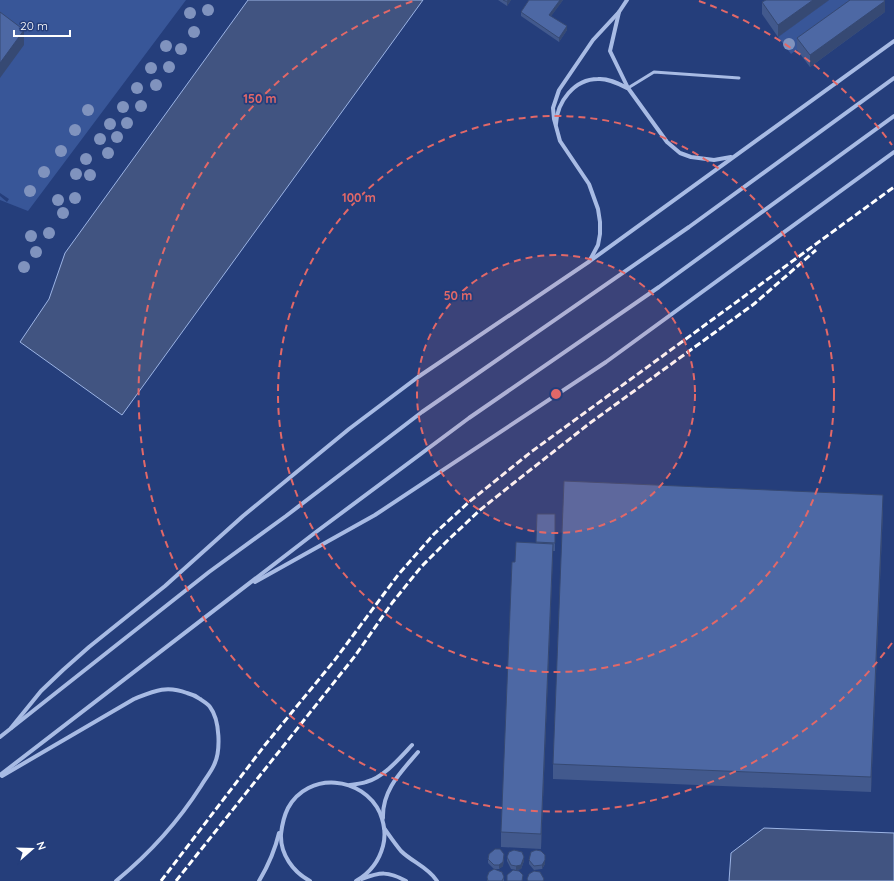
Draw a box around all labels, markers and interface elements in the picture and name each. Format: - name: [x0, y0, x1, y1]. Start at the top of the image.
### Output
- scale bar: [14, 12, 70, 38]
- text: 20 m: [20, 18, 48, 33]
- text: 150 m: [243, 91, 277, 106]
- text: 100 m: [342, 190, 376, 205]
- text: 50 m: [444, 288, 472, 303]
- centre of rings: [549, 387, 563, 401]
- north arrow: [12, 829, 52, 869]
- text: N: [33, 839, 49, 852]

